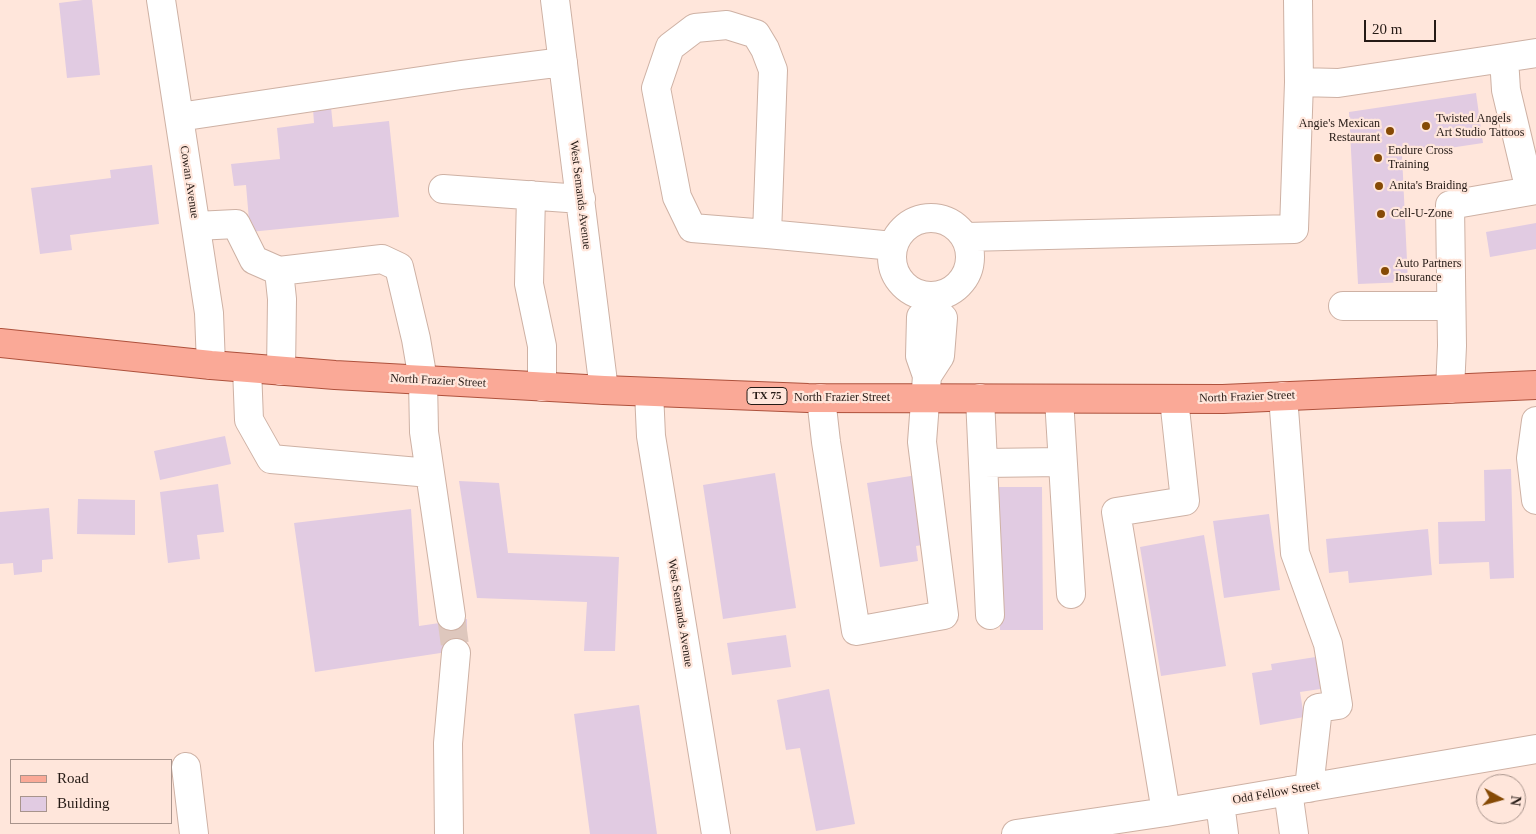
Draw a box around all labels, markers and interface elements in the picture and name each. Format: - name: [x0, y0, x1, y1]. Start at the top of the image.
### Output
- scale bar: [1366, 10, 1438, 42]
- text: 20 m: [1372, 21, 1402, 37]
- place label: Twisted Angels Art Studio Tattoos: [1436, 112, 1524, 140]
- place label: Angie's Mexican Restaurant: [1299, 117, 1380, 145]
- marker: Twisted Angels Art Studio Tattoos: [1420, 120, 1432, 132]
- marker: Angie's Mexican Restaurant: [1384, 125, 1396, 137]
- street label: West Semands Avenue: [566, 140, 594, 250]
- place label: Endure Cross Training: [1388, 144, 1453, 172]
- street label: Cowan Avenue: [176, 145, 202, 219]
- marker: Endure Cross Training: [1372, 152, 1384, 164]
- place label: Anita's Braiding: [1389, 179, 1467, 193]
- marker: Anita's Braiding: [1373, 180, 1385, 192]
- place label: Cell-U-Zone: [1391, 207, 1452, 221]
- marker: Cell-U-Zone: [1375, 208, 1387, 220]
- place label: Auto Partners Insurance: [1395, 257, 1461, 285]
- marker: Auto Partners Insurance: [1379, 265, 1391, 277]
- street label: North Frazier Street: [390, 371, 486, 391]
- road number: TX 75: [747, 388, 787, 404]
- street label: North Frazier Street: [1199, 388, 1295, 406]
- street label: North Frazier Street: [794, 391, 890, 405]
- street label: West Semands Avenue: [664, 558, 696, 668]
- legend: [10, 759, 172, 824]
- text: Road: [57, 770, 89, 786]
- north arrow: [1476, 774, 1526, 824]
- street label: Odd Fellow Street: [1231, 778, 1321, 808]
- text: Building: [57, 795, 110, 811]
- text: N: [1507, 795, 1523, 807]

